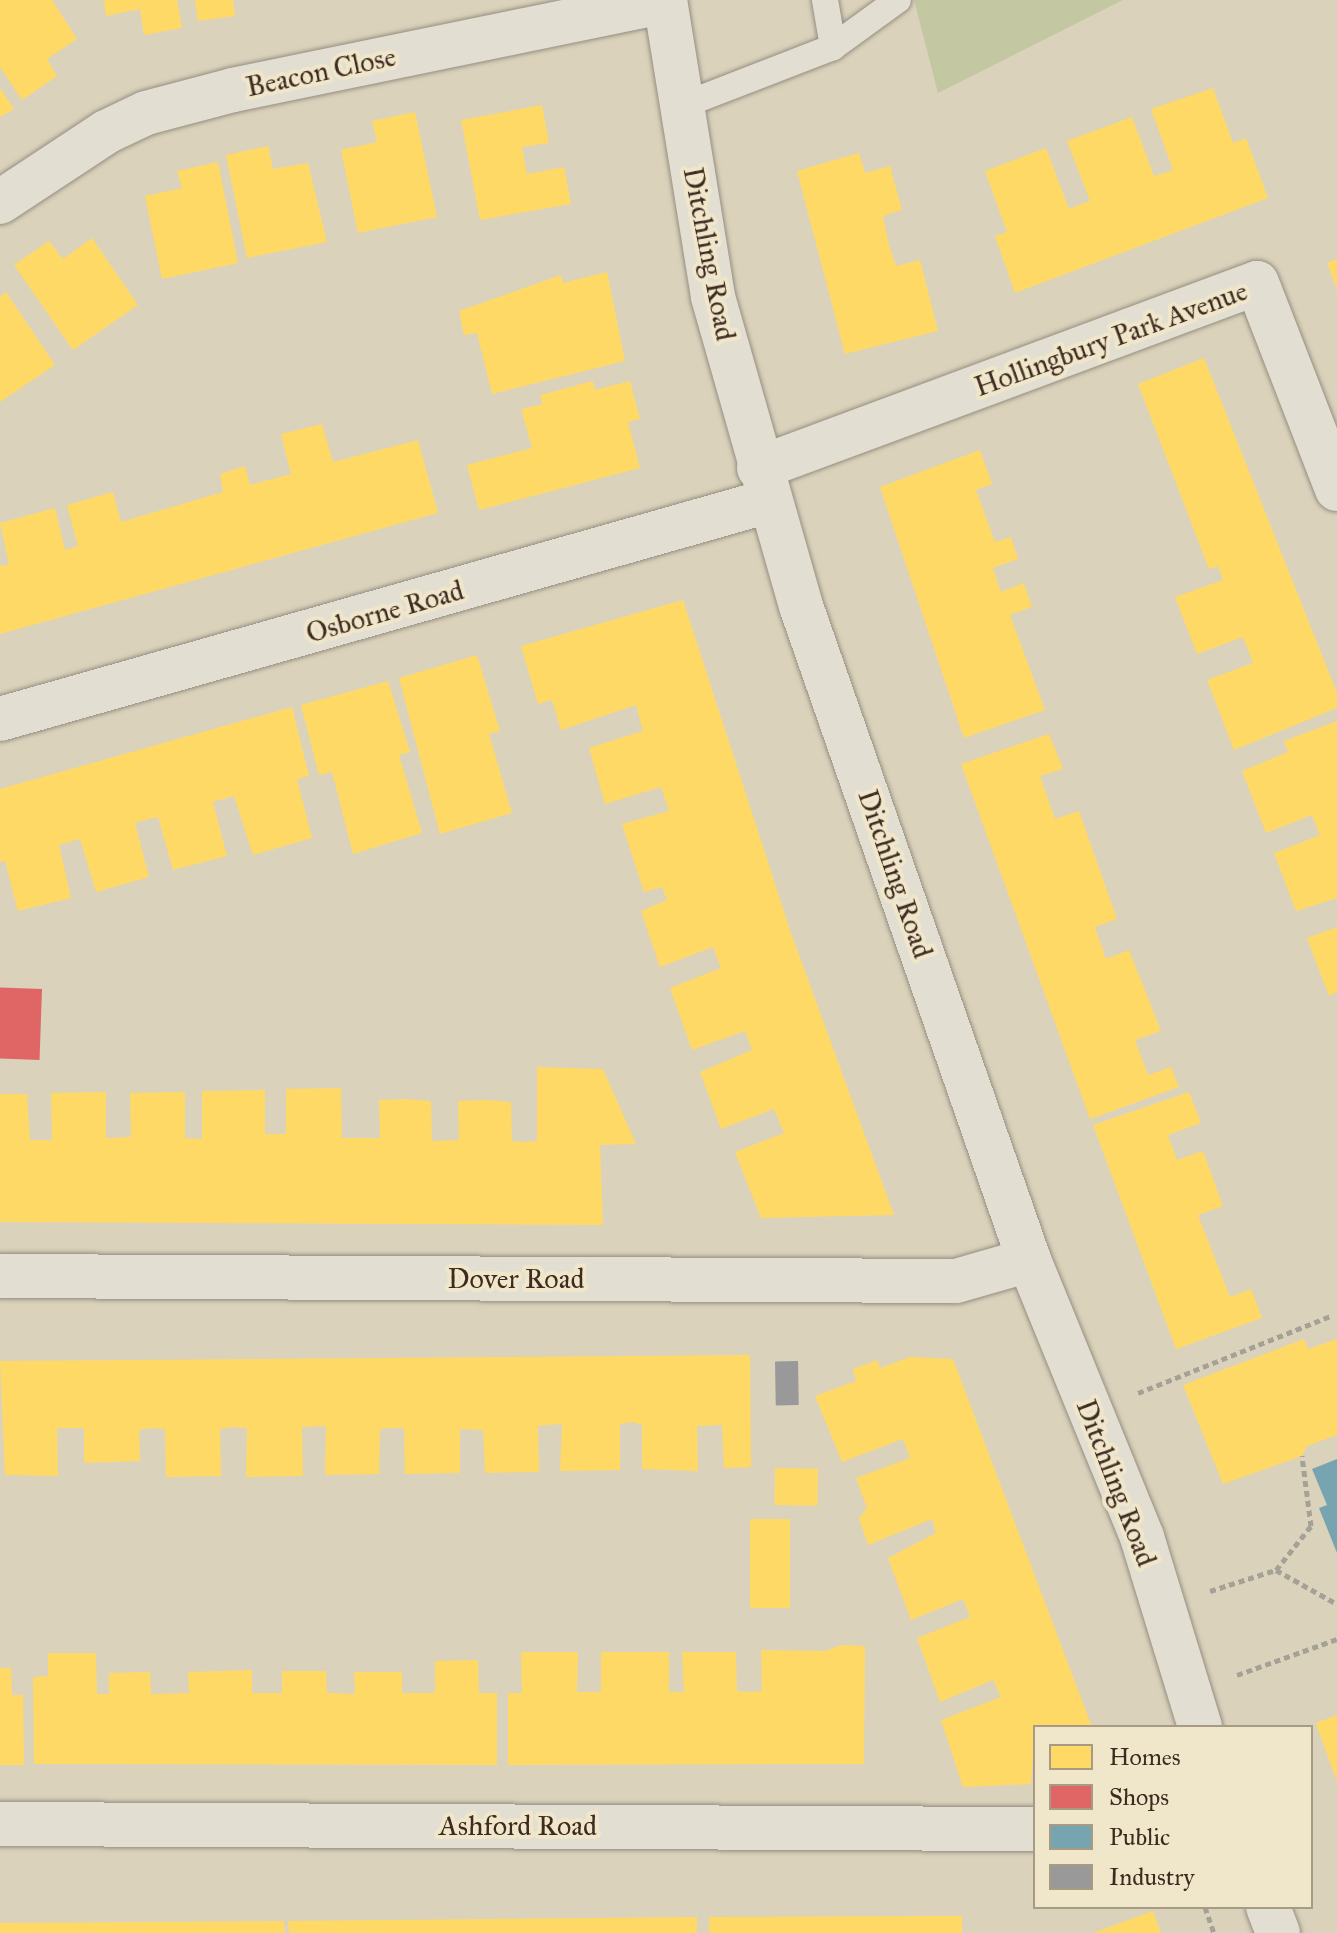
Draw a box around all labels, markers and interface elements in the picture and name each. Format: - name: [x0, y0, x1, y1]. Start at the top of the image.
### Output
- street label: Beacon Close: [243, 40, 399, 104]
- street label: Ditchling Road: [676, 164, 742, 344]
- street label: Hollingbury Park Avenue: [970, 274, 1252, 404]
- street label: Osborne Road: [302, 573, 468, 651]
- street label: Ditchling Road: [850, 785, 940, 963]
- street label: Dover Road: [447, 1262, 585, 1296]
- street label: Ditchling Road: [1069, 1395, 1163, 1571]
- legend: [1033, 1725, 1313, 1909]
- text: Homes: [1109, 1742, 1181, 1772]
- text: Shops: [1109, 1782, 1169, 1812]
- street label: Ashford Road: [439, 1809, 597, 1843]
- text: Public: [1109, 1822, 1170, 1852]
- text: Industry: [1109, 1862, 1195, 1892]

